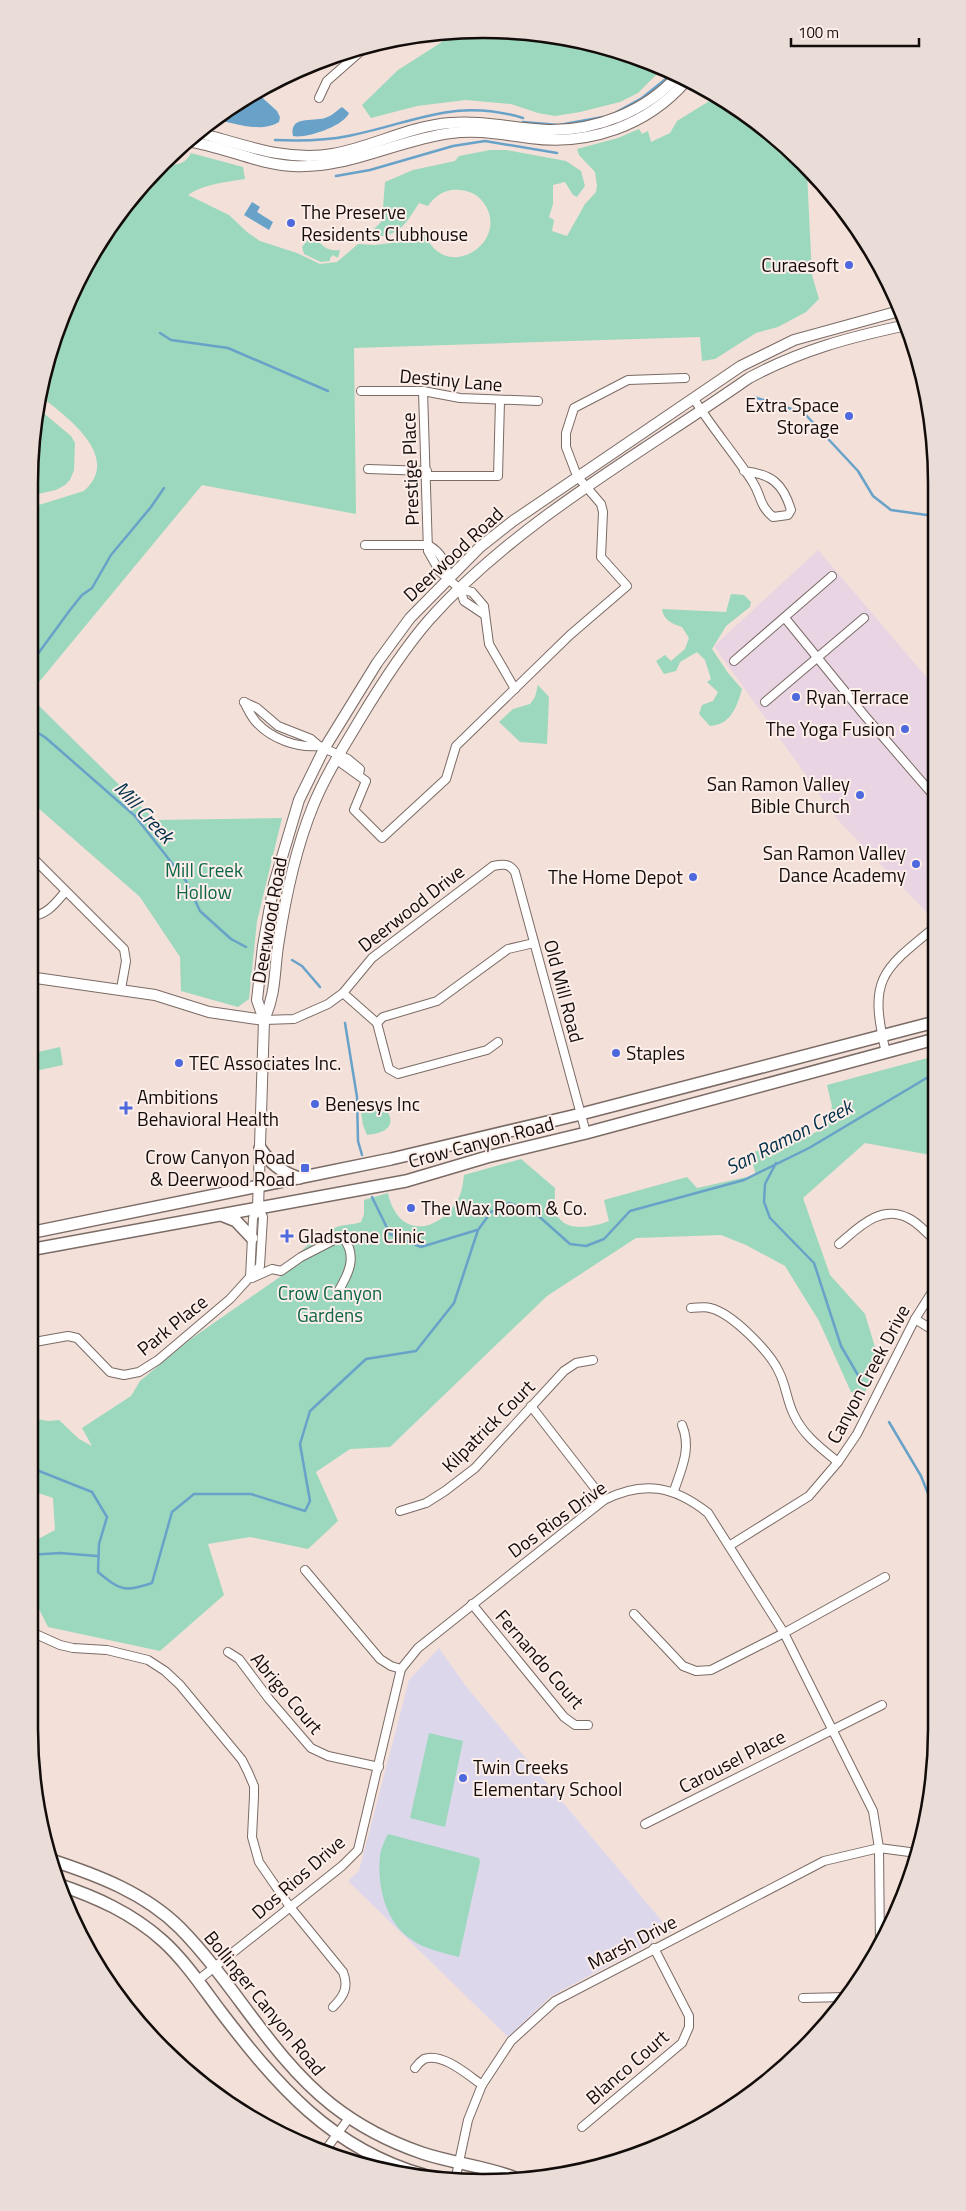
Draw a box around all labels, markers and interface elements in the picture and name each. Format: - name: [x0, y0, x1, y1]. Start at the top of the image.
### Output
- scale bar: [791, 15, 918, 47]
- text: 100 m: [798, 21, 839, 44]
- place label: The Preserve Residents Clubhouse: [301, 197, 468, 248]
- marker: The Preserve Residents Clubhouse: [285, 217, 297, 229]
- place label: Curaesoft: [761, 250, 839, 279]
- marker: Curaesoft: [843, 259, 855, 271]
- street label: Destiny Lane: [398, 361, 504, 398]
- place label: Extra Space Storage: [745, 390, 839, 441]
- marker: Extra Space Storage: [843, 410, 855, 422]
- street label: Prestige Place: [393, 412, 426, 526]
- street label: Deerwood Road: [396, 499, 509, 608]
- place label: Ryan Terrace: [806, 682, 909, 711]
- marker: Ryan Terrace: [790, 691, 802, 703]
- place label: The Yoga Fusion: [766, 714, 895, 743]
- marker: The Yoga Fusion: [899, 723, 911, 735]
- place label: San Ramon Valley Bible Church: [707, 769, 850, 820]
- water label: Mill Creek: [107, 773, 183, 852]
- marker: San Ramon Valley Bible Church: [854, 789, 866, 801]
- place label: San Ramon Valley Dance Academy: [763, 838, 906, 889]
- street label: Deerwood Road: [243, 854, 294, 985]
- park label: Mill Creek Hollow: [165, 855, 243, 906]
- street label: Deerwood Drive: [351, 857, 470, 959]
- marker: San Ramon Valley Dance Academy: [910, 858, 922, 870]
- place label: The Home Depot: [548, 862, 683, 891]
- marker: The Home Depot: [687, 871, 699, 883]
- street label: Old Mill Road: [537, 936, 592, 1046]
- place label: Staples: [626, 1038, 685, 1067]
- marker: Staples: [610, 1047, 622, 1059]
- place label: TEC Associates Inc.: [189, 1048, 341, 1077]
- marker: TEC Associates Inc.: [173, 1057, 185, 1069]
- place label: Ambitions Behavioral Health: [137, 1082, 279, 1133]
- place label: Benesys Inc: [325, 1089, 420, 1118]
- water label: San Ramon Creek: [720, 1090, 860, 1182]
- marker: Benesys Inc: [309, 1098, 321, 1110]
- marker: Ambitions Behavioral Health: [119, 1101, 133, 1115]
- street label: Crow Canyon Road: [405, 1108, 557, 1175]
- place label: Crow Canyon Road & Deerwood Road: [145, 1142, 295, 1193]
- marker: Crow Canyon Road & Deerwood Road: [299, 1162, 311, 1174]
- place label: The Wax Room & Co.: [421, 1193, 587, 1222]
- marker: The Wax Room & Co.: [405, 1202, 417, 1214]
- place label: Gladstone Clinic: [298, 1221, 425, 1250]
- marker: Gladstone Clinic: [280, 1229, 294, 1243]
- park label: Crow Canyon Gardens: [278, 1278, 382, 1329]
- street label: Park Place: [130, 1287, 213, 1362]
- street label: Canyon Creek Drive: [819, 1299, 917, 1449]
- street label: Kilpatrick Court: [434, 1372, 541, 1479]
- street label: Dos Rios Drive: [501, 1473, 612, 1564]
- street label: Fernando Court: [489, 1603, 592, 1715]
- street label: Abrigo Court: [244, 1645, 331, 1740]
- street label: Carousel Place: [673, 1721, 790, 1800]
- place label: Twin Creeks Elementary School: [473, 1752, 622, 1803]
- marker: Twin Creeks Elementary School: [457, 1772, 469, 1784]
- street label: Dos Rios Drive: [244, 1828, 351, 1926]
- street label: Marsh Drive: [582, 1907, 681, 1976]
- street label: Bollinger Canyon Road: [198, 1924, 333, 2082]
- street label: Blanco Court: [579, 2022, 675, 2111]

